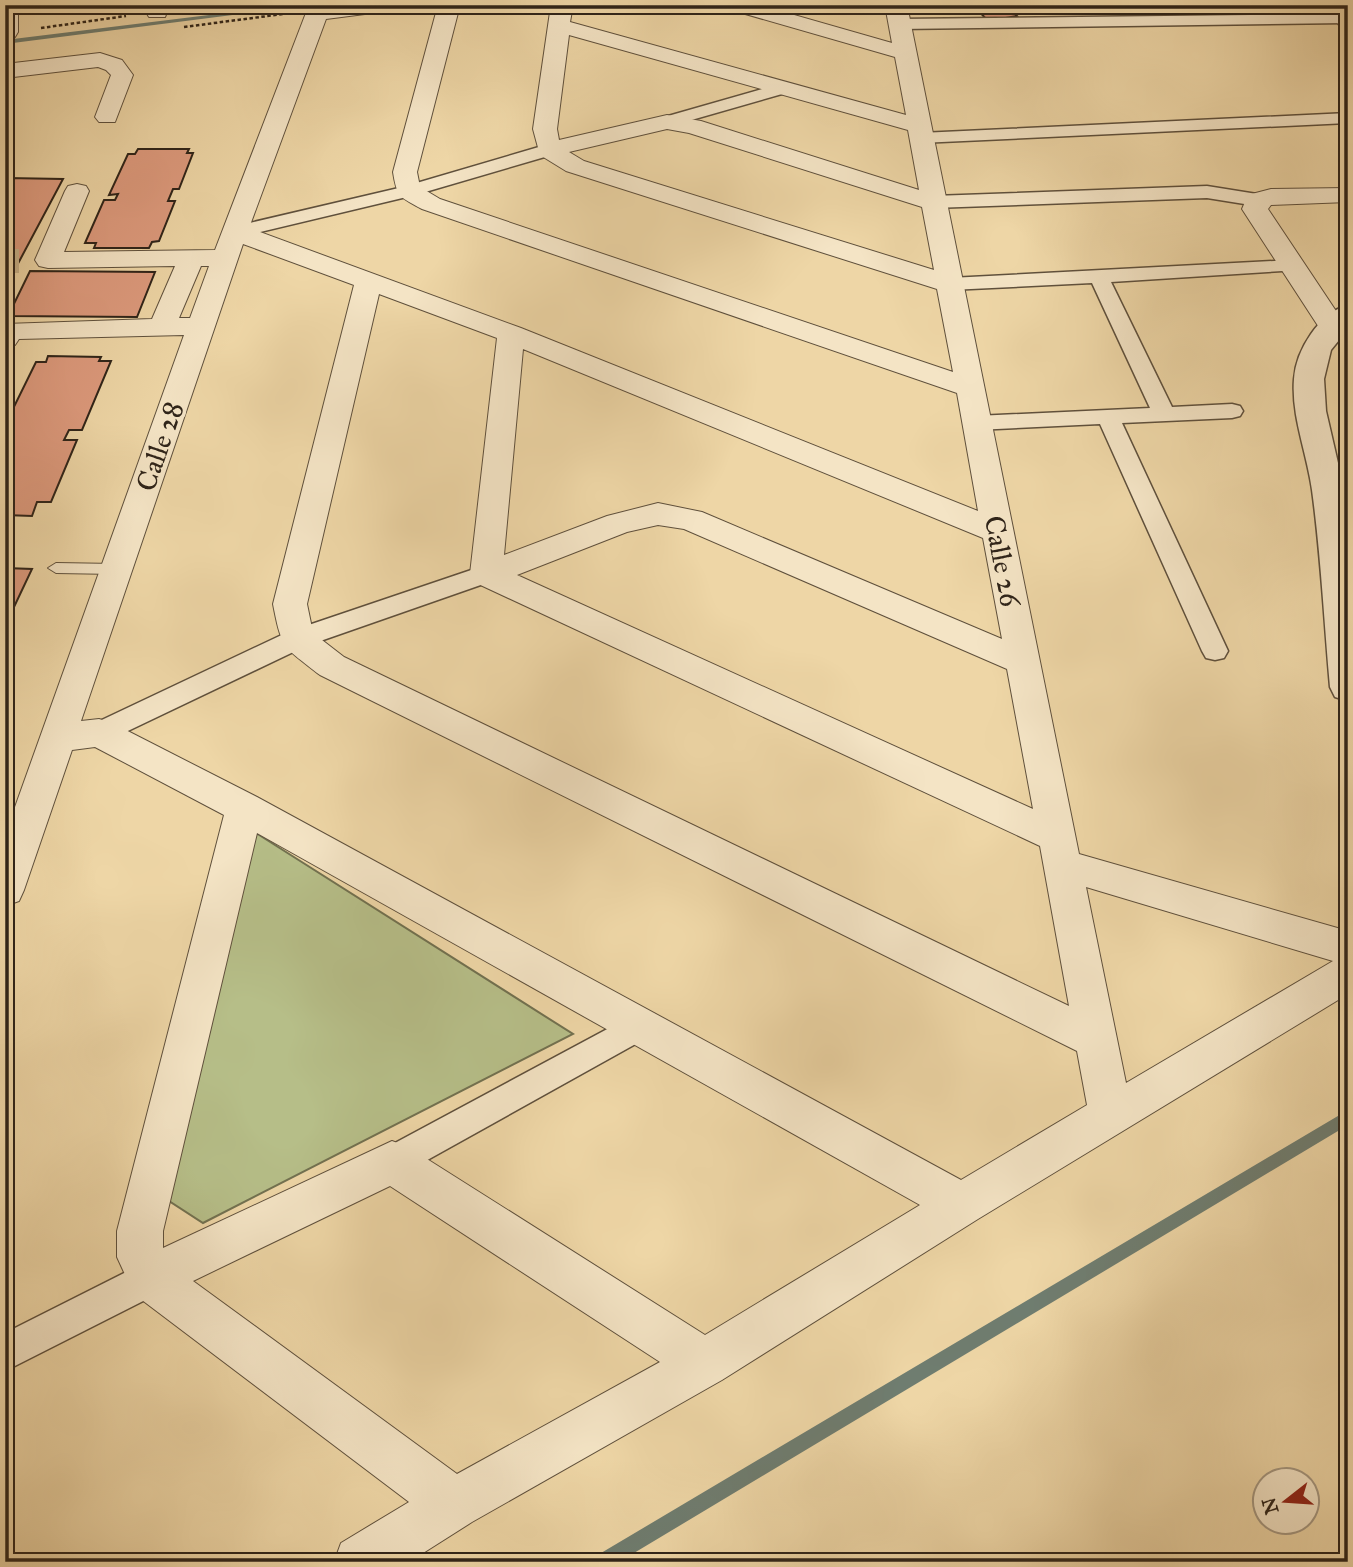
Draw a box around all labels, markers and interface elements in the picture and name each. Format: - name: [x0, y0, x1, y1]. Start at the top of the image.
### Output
- street label: Calle 28: [128, 397, 191, 496]
- street label: Calle 26: [977, 513, 1029, 611]
- north arrow: [1252, 1466, 1322, 1536]
- text: N: [1257, 1495, 1284, 1517]

